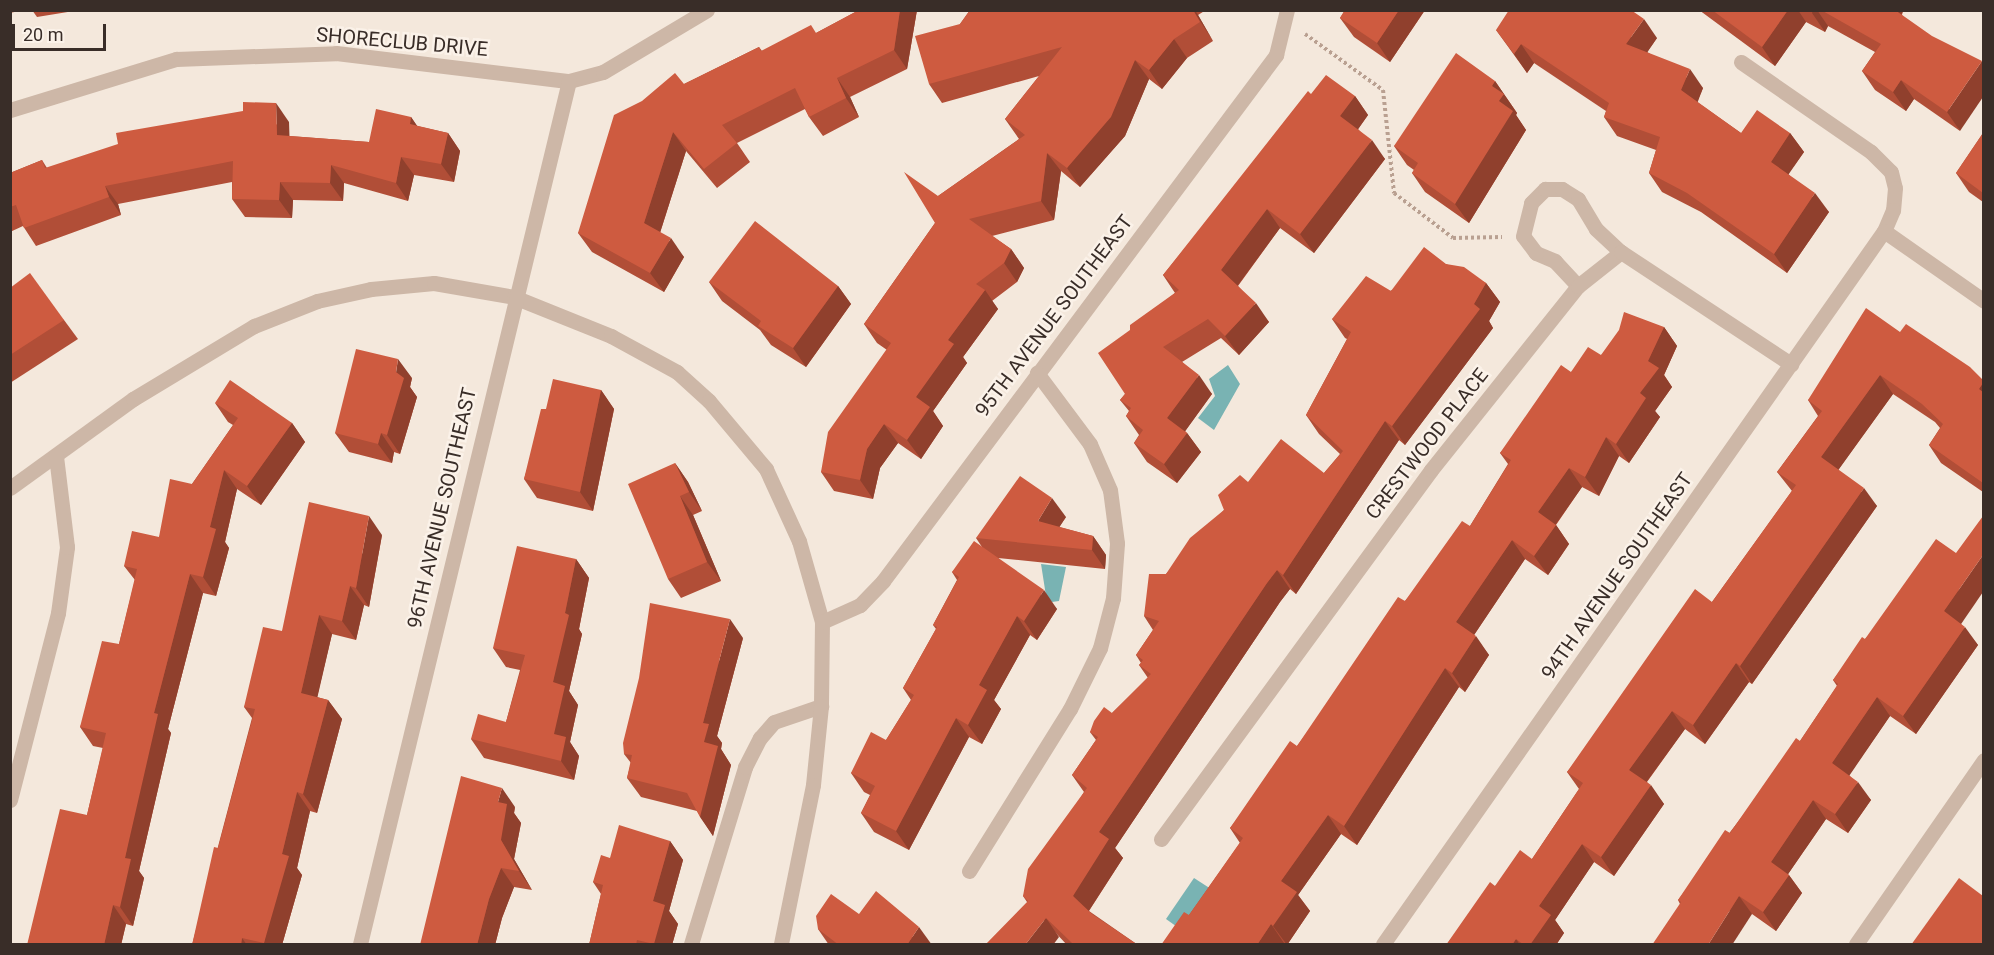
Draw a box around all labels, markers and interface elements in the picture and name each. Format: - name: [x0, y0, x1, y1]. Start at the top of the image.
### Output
- scale bar: [15, 12, 110, 50]
- street label: SHORECLUB DRIVE: [315, 23, 489, 61]
- text: 20 m: [23, 24, 63, 45]
- street label: 95TH AVENUE SOUTHEAST: [970, 210, 1138, 422]
- street label: CRESTWOOD PLACE: [1361, 364, 1493, 524]
- street label: 96TH AVENUE SOUTHEAST: [403, 385, 481, 631]
- street label: 94TH AVENUE SOUTHEAST: [1536, 468, 1698, 684]

